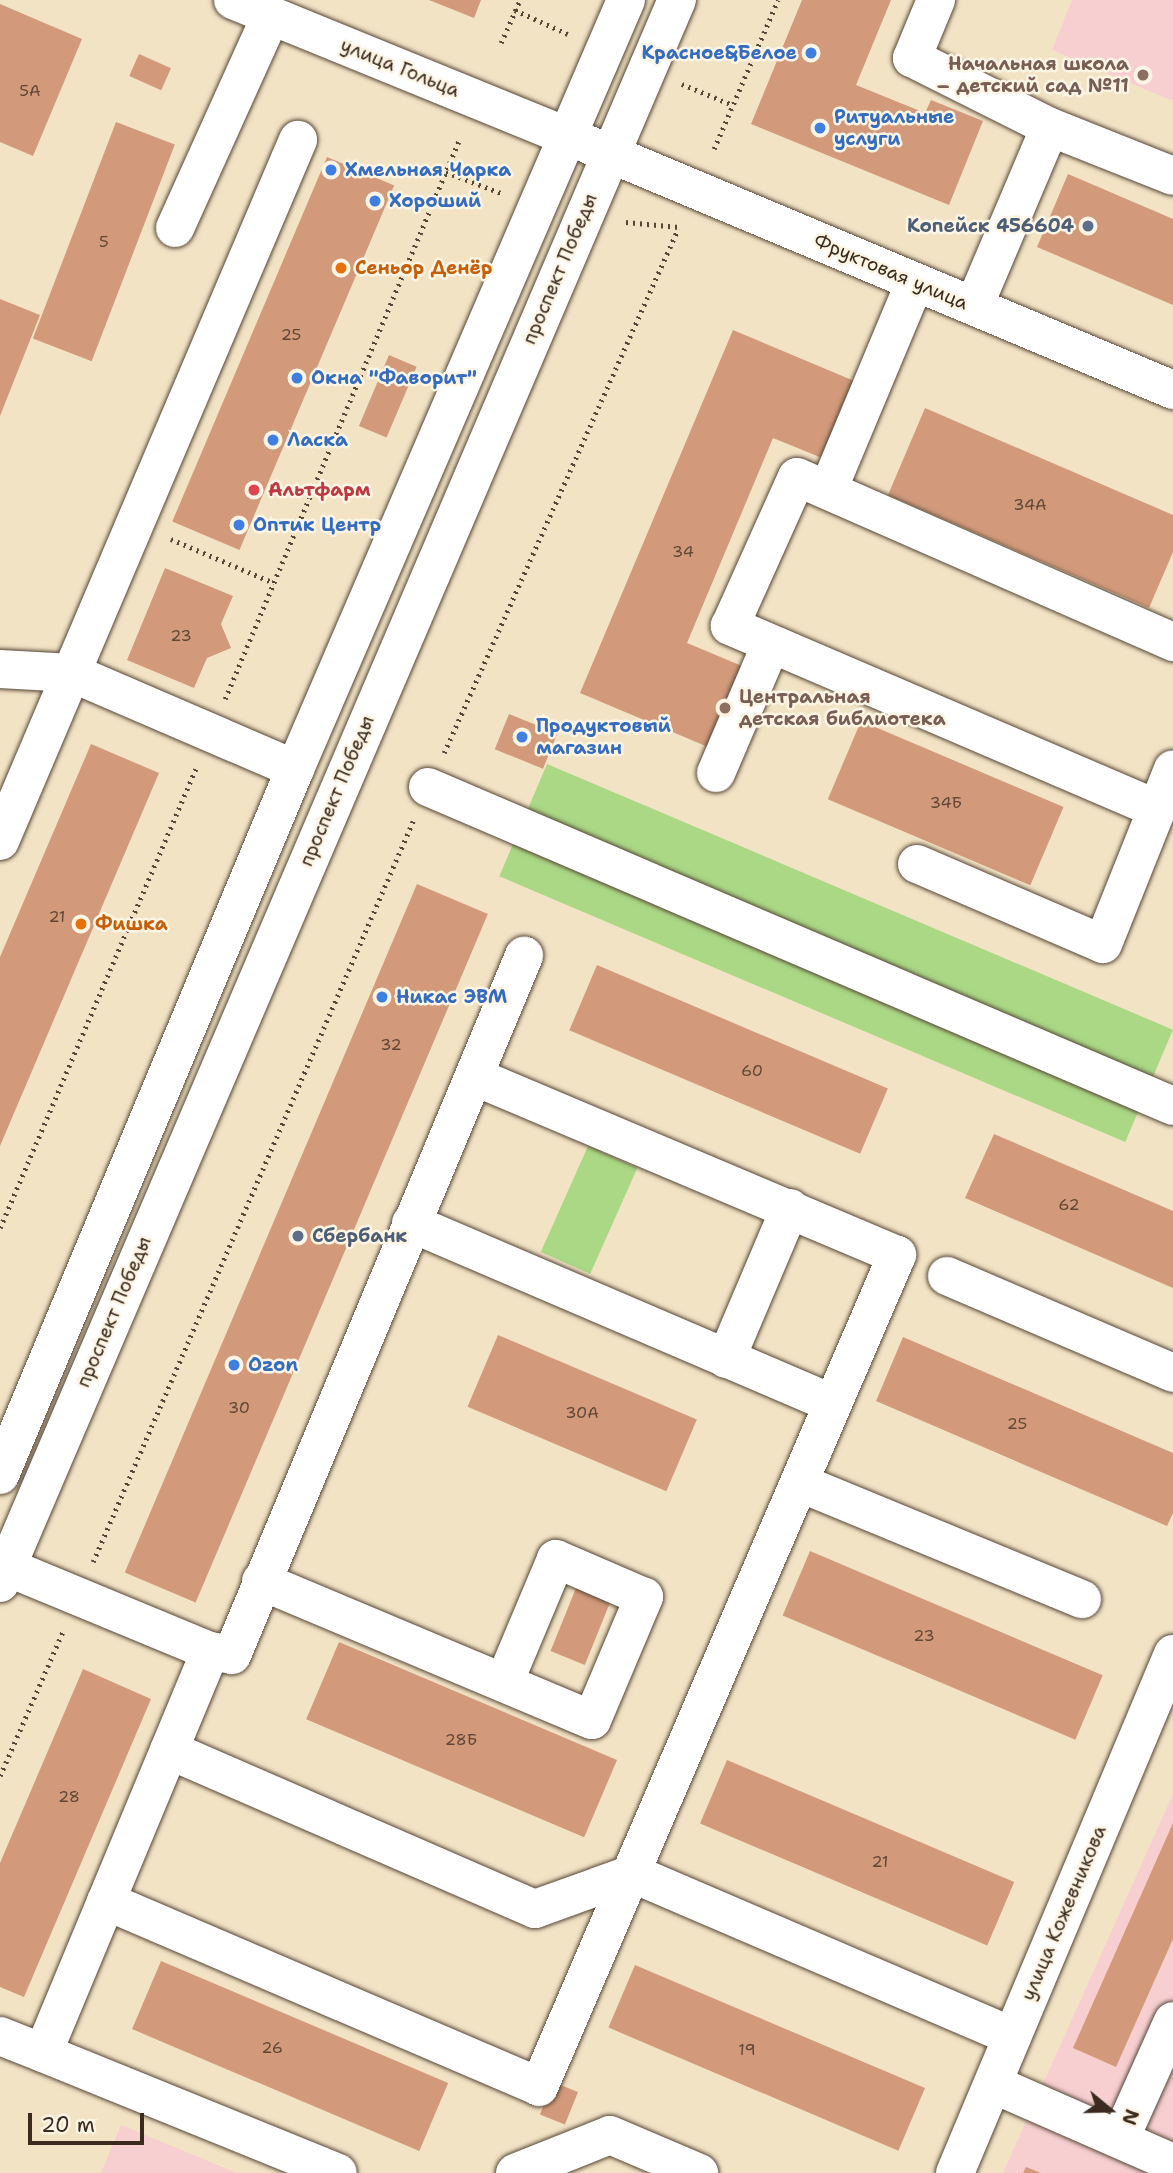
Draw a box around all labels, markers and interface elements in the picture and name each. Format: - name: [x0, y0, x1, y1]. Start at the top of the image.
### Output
- street label: улица Гольца: [337, 34, 463, 102]
- place label: Красное&Белое: [642, 42, 797, 64]
- marker: Красное&Белое: [803, 45, 819, 61]
- place label: Начальная школа – детский сад №11: [936, 53, 1129, 97]
- marker: Начальная школа – детский сад №11: [1135, 67, 1151, 83]
- house number: 5А: [19, 81, 41, 101]
- place label: Ритуальные услуги: [834, 106, 954, 150]
- marker: Ритуальные услуги: [812, 120, 828, 136]
- place label: Хмельная Чарка: [345, 159, 511, 181]
- marker: Хмельная Чарка: [323, 162, 339, 178]
- place label: Хороший: [389, 190, 481, 212]
- street label: проспект Победы: [518, 190, 602, 348]
- marker: Хороший: [367, 193, 383, 209]
- place label: Копейск 456604: [907, 215, 1074, 237]
- marker: Копейск 456604: [1080, 218, 1096, 234]
- street label: Фруктовая улица: [811, 229, 971, 315]
- house number: 5: [99, 232, 109, 252]
- place label: Сеньор Денёр: [355, 257, 492, 279]
- marker: Сеньор Денёр: [333, 260, 349, 276]
- house number: 25: [281, 325, 301, 345]
- place label: Окна "Фаворит": [311, 367, 477, 389]
- marker: Окна "Фаворит": [289, 370, 305, 386]
- place label: Ласка: [287, 429, 348, 451]
- marker: Ласка: [265, 432, 281, 448]
- place label: Альтфарм: [268, 479, 370, 501]
- marker: Альтфарм: [246, 482, 262, 498]
- house number: 34А: [1013, 495, 1047, 515]
- place label: Оптик Центр: [253, 514, 381, 536]
- marker: Оптик Центр: [231, 517, 247, 533]
- house number: 34: [672, 542, 694, 562]
- house number: 23: [170, 626, 192, 646]
- place label: Центральная детская библиотека: [739, 686, 946, 730]
- marker: Центральная детская библиотека: [717, 700, 733, 716]
- street label: проспект Победы: [295, 712, 379, 870]
- place label: Продуктовый магазин: [536, 715, 671, 759]
- marker: Продуктовый магазин: [514, 729, 530, 745]
- house number: 34Б: [930, 793, 962, 813]
- house number: 21: [48, 907, 66, 927]
- place label: Фишка: [95, 913, 168, 935]
- marker: Фишка: [73, 916, 89, 932]
- place label: Никас ЭВМ: [396, 986, 507, 1008]
- marker: Никас ЭВМ: [374, 989, 390, 1005]
- house number: 32: [380, 1035, 402, 1055]
- house number: 60: [741, 1061, 763, 1081]
- house number: 62: [1058, 1195, 1080, 1215]
- place label: Сбербанк: [312, 1225, 407, 1247]
- marker: Сбербанк: [290, 1228, 306, 1244]
- street label: проспект Победы: [72, 1233, 156, 1391]
- place label: Ozon: [248, 1354, 298, 1376]
- marker: Ozon: [226, 1357, 242, 1373]
- house number: 30: [228, 1398, 250, 1418]
- house number: 30А: [565, 1403, 599, 1423]
- house number: 25: [1007, 1414, 1027, 1434]
- house number: 23: [913, 1626, 935, 1646]
- house number: 28Б: [445, 1730, 477, 1750]
- house number: 28: [58, 1787, 80, 1807]
- street label: улица Кожевникова: [1017, 1822, 1111, 2004]
- house number: 21: [871, 1852, 889, 1872]
- house number: 26: [261, 2038, 283, 2058]
- house number: 19: [738, 2040, 756, 2060]
- north arrow: [1075, 2075, 1145, 2145]
- scale bar: [32, 2100, 147, 2144]
- text: N: [1116, 2106, 1145, 2128]
- text: 20 m: [41, 2111, 95, 2139]

